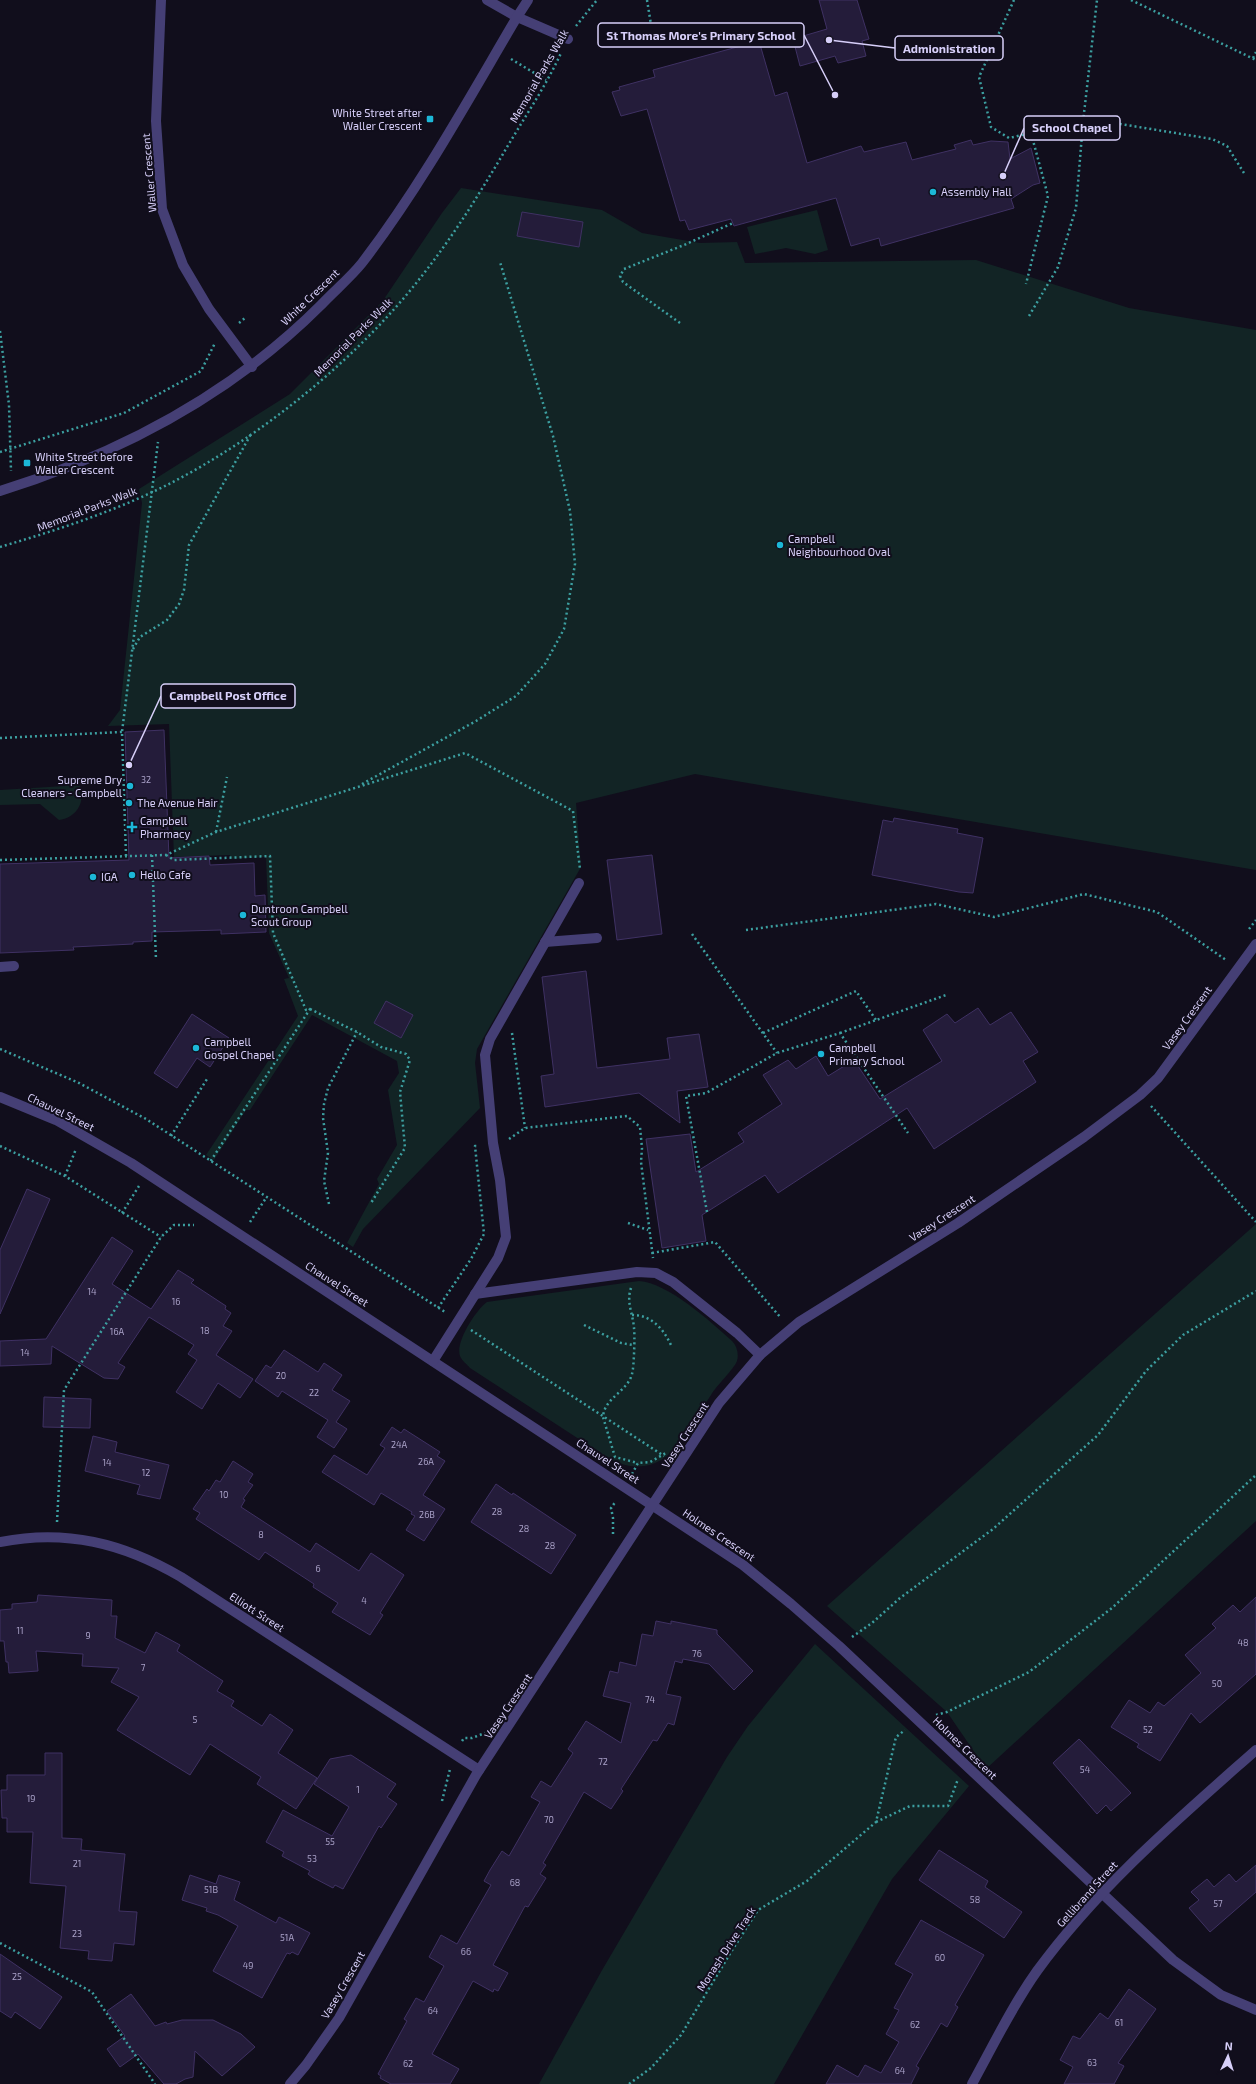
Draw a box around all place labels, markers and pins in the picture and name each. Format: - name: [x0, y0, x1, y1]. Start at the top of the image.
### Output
- callout: St Thomas More's Primary School: [598, 23, 804, 47]
- callout: Admionistration: [895, 36, 1003, 60]
- place label: White Street after Waller Crescent: [332, 106, 423, 132]
- marker: White Street after Waller Crescent: [425, 114, 435, 124]
- callout: School Chapel: [1024, 116, 1120, 140]
- place label: Assembly Hall: [941, 185, 1013, 198]
- marker: Assembly Hall: [928, 187, 938, 197]
- place label: White Street before Waller Crescent: [35, 450, 133, 476]
- marker: White Street before Waller Crescent: [22, 458, 32, 468]
- place label: Campbell Neighbourhood Oval: [788, 532, 891, 558]
- marker: Campbell Neighbourhood Oval: [775, 540, 785, 550]
- callout: Campbell Post Office: [161, 684, 295, 708]
- place label: Supreme Dry Cleaners - Campbell: [21, 773, 123, 799]
- marker: Supreme Dry Cleaners - Campbell: [125, 781, 135, 791]
- place label: The Avenue Hair: [137, 796, 218, 809]
- marker: The Avenue Hair: [124, 798, 134, 808]
- place label: Campbell Pharmacy: [140, 814, 190, 840]
- marker: Campbell Pharmacy: [127, 822, 137, 832]
- place label: Hello Cafe: [140, 868, 191, 881]
- place label: IGA: [101, 870, 118, 883]
- marker: Hello Cafe: [127, 870, 137, 880]
- marker: IGA: [88, 872, 98, 882]
- place label: Duntroon Campbell Scout Group: [251, 902, 349, 928]
- marker: Duntroon Campbell Scout Group: [238, 910, 248, 920]
- place label: Campbell Gospel Chapel: [204, 1035, 275, 1061]
- place label: Campbell Primary School: [829, 1041, 905, 1067]
- marker: Campbell Gospel Chapel: [191, 1043, 201, 1053]
- marker: Campbell Primary School: [816, 1049, 826, 1059]

